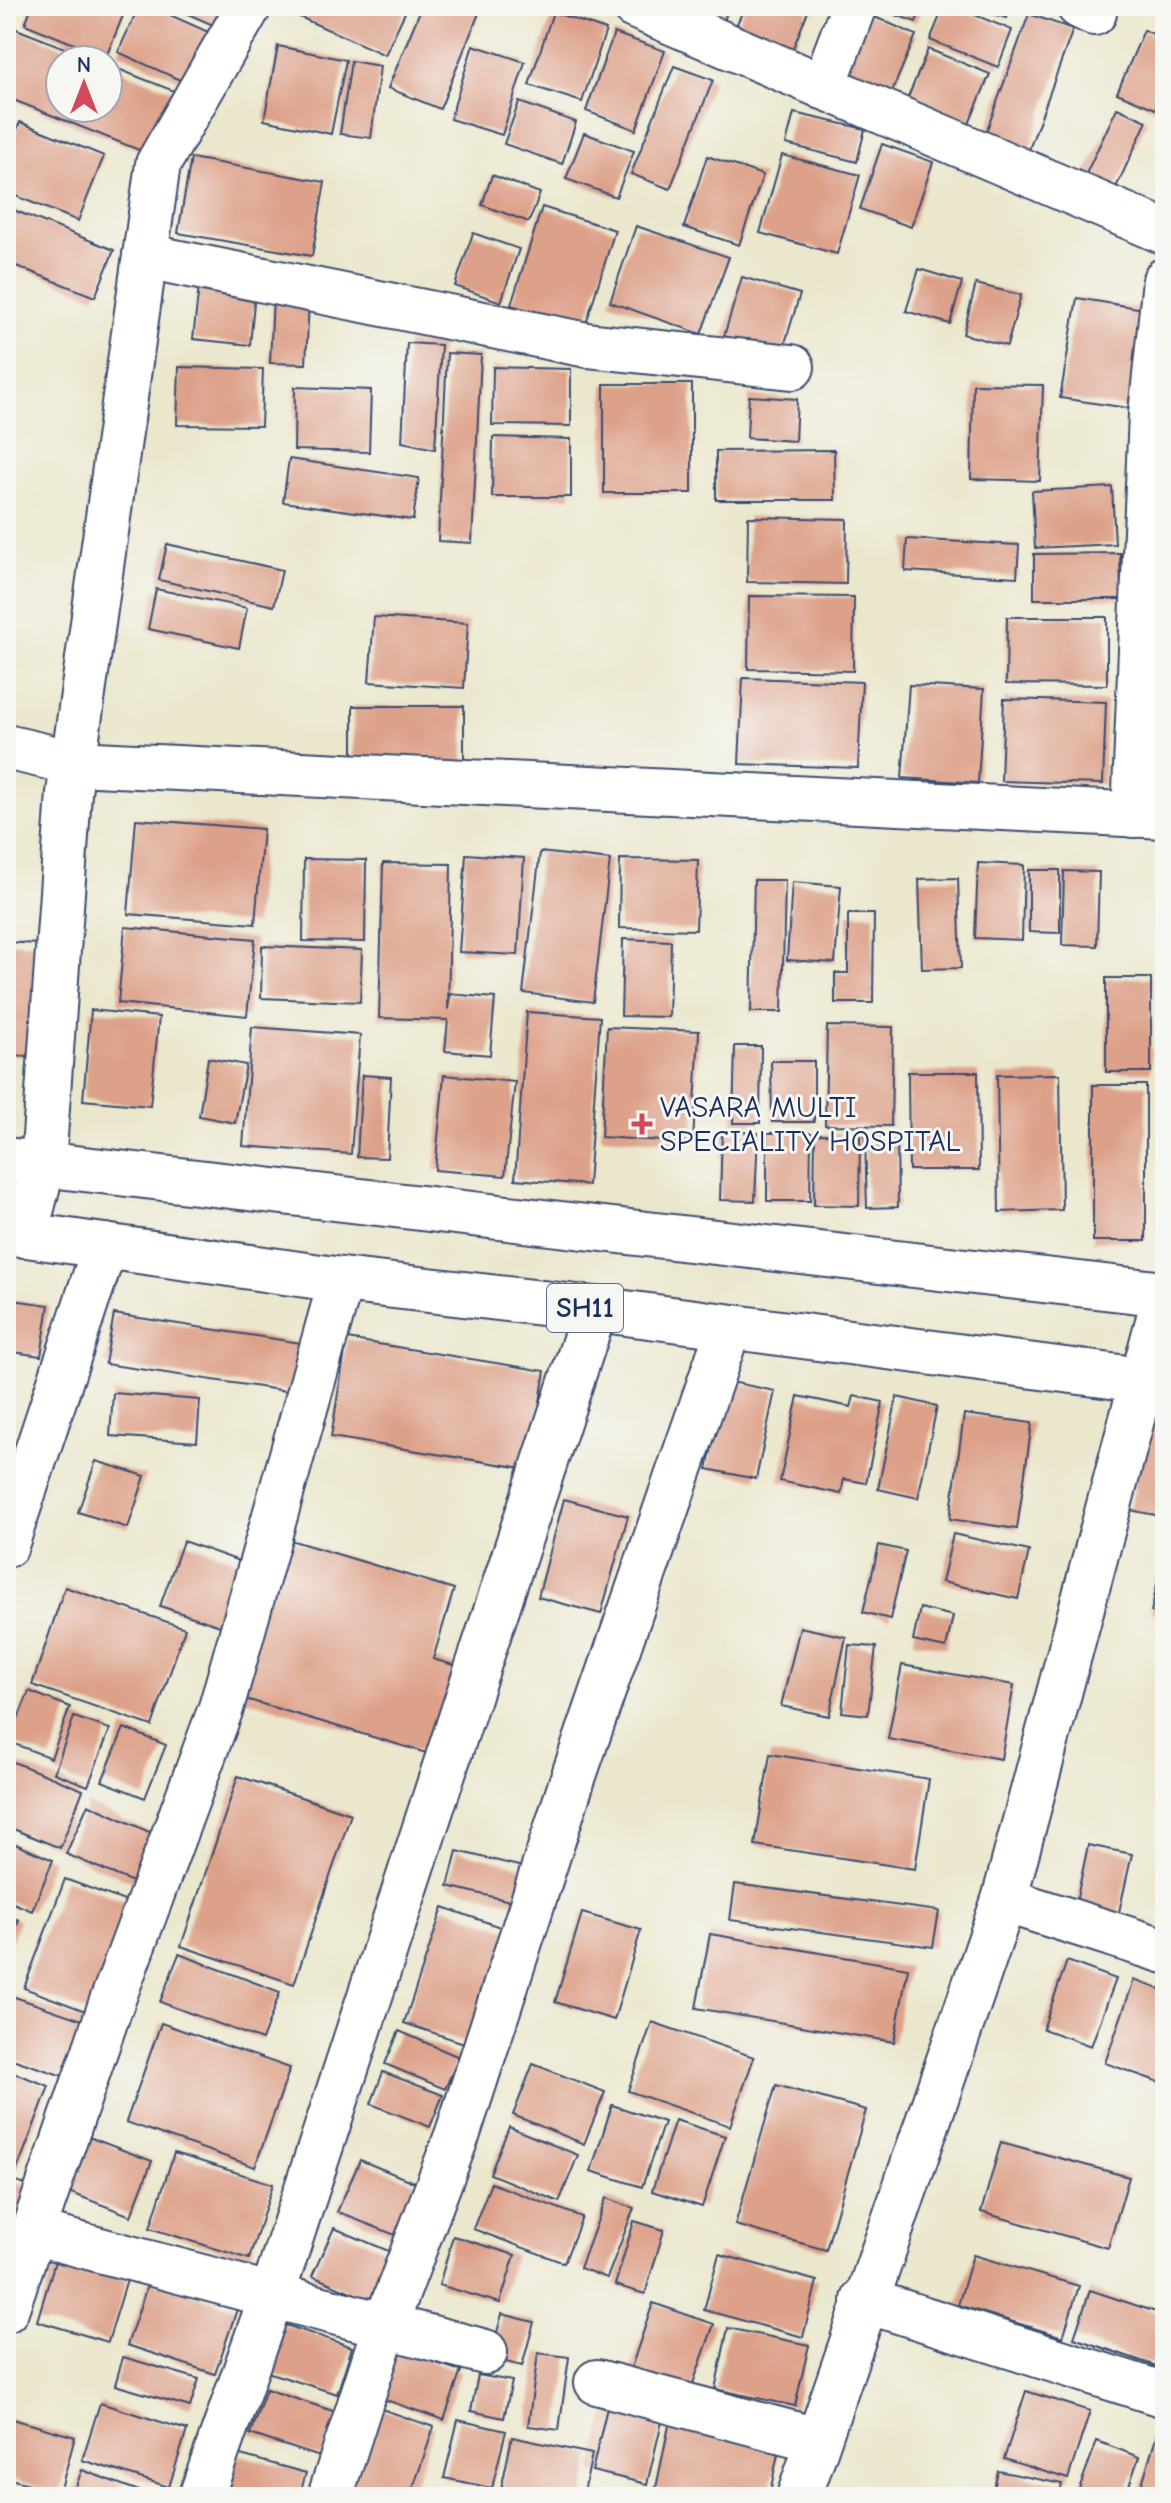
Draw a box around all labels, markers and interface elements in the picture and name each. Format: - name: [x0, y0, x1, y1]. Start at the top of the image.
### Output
- north arrow: [44, 44, 124, 124]
- text: N: [77, 52, 91, 78]
- place label: VASARA MULTI SPECIALITY HOSPITAL: [660, 1090, 961, 1159]
- marker: VASARA MULTI SPECIALITY HOSPITAL: [631, 1113, 653, 1135]
- road number: SH11: [547, 1284, 623, 1332]

